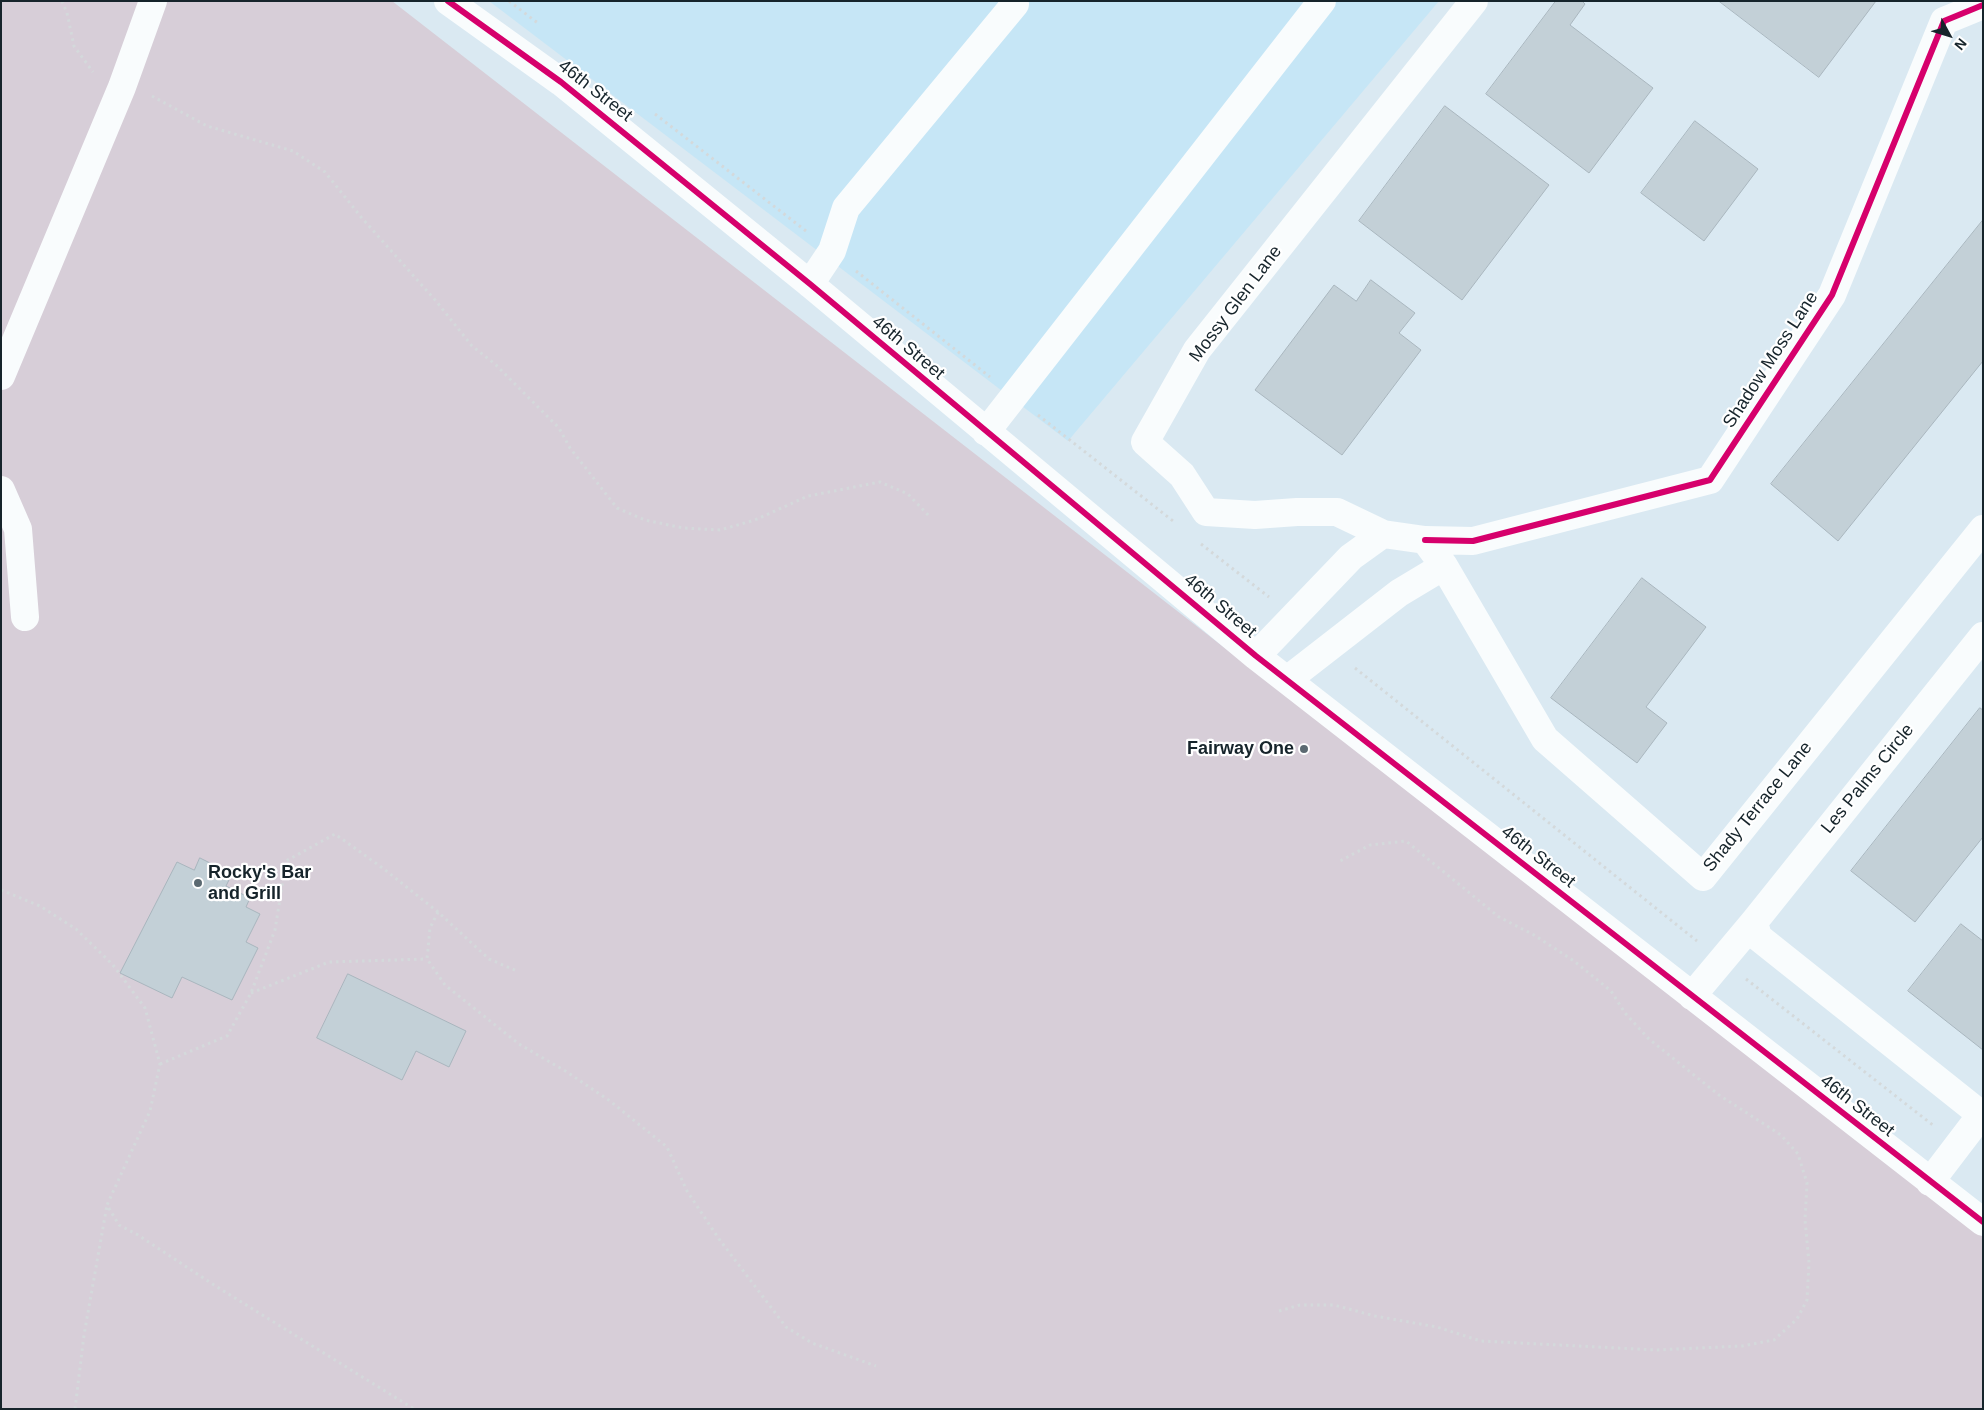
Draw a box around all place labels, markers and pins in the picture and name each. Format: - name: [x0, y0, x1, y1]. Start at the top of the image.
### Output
- place label: Fairway One: [1187, 738, 1294, 760]
- marker: Fairway One: [1298, 743, 1310, 755]
- place label: Rocky's Bar and Grill: [208, 862, 311, 904]
- marker: Rocky's Bar and Grill: [192, 877, 204, 889]

